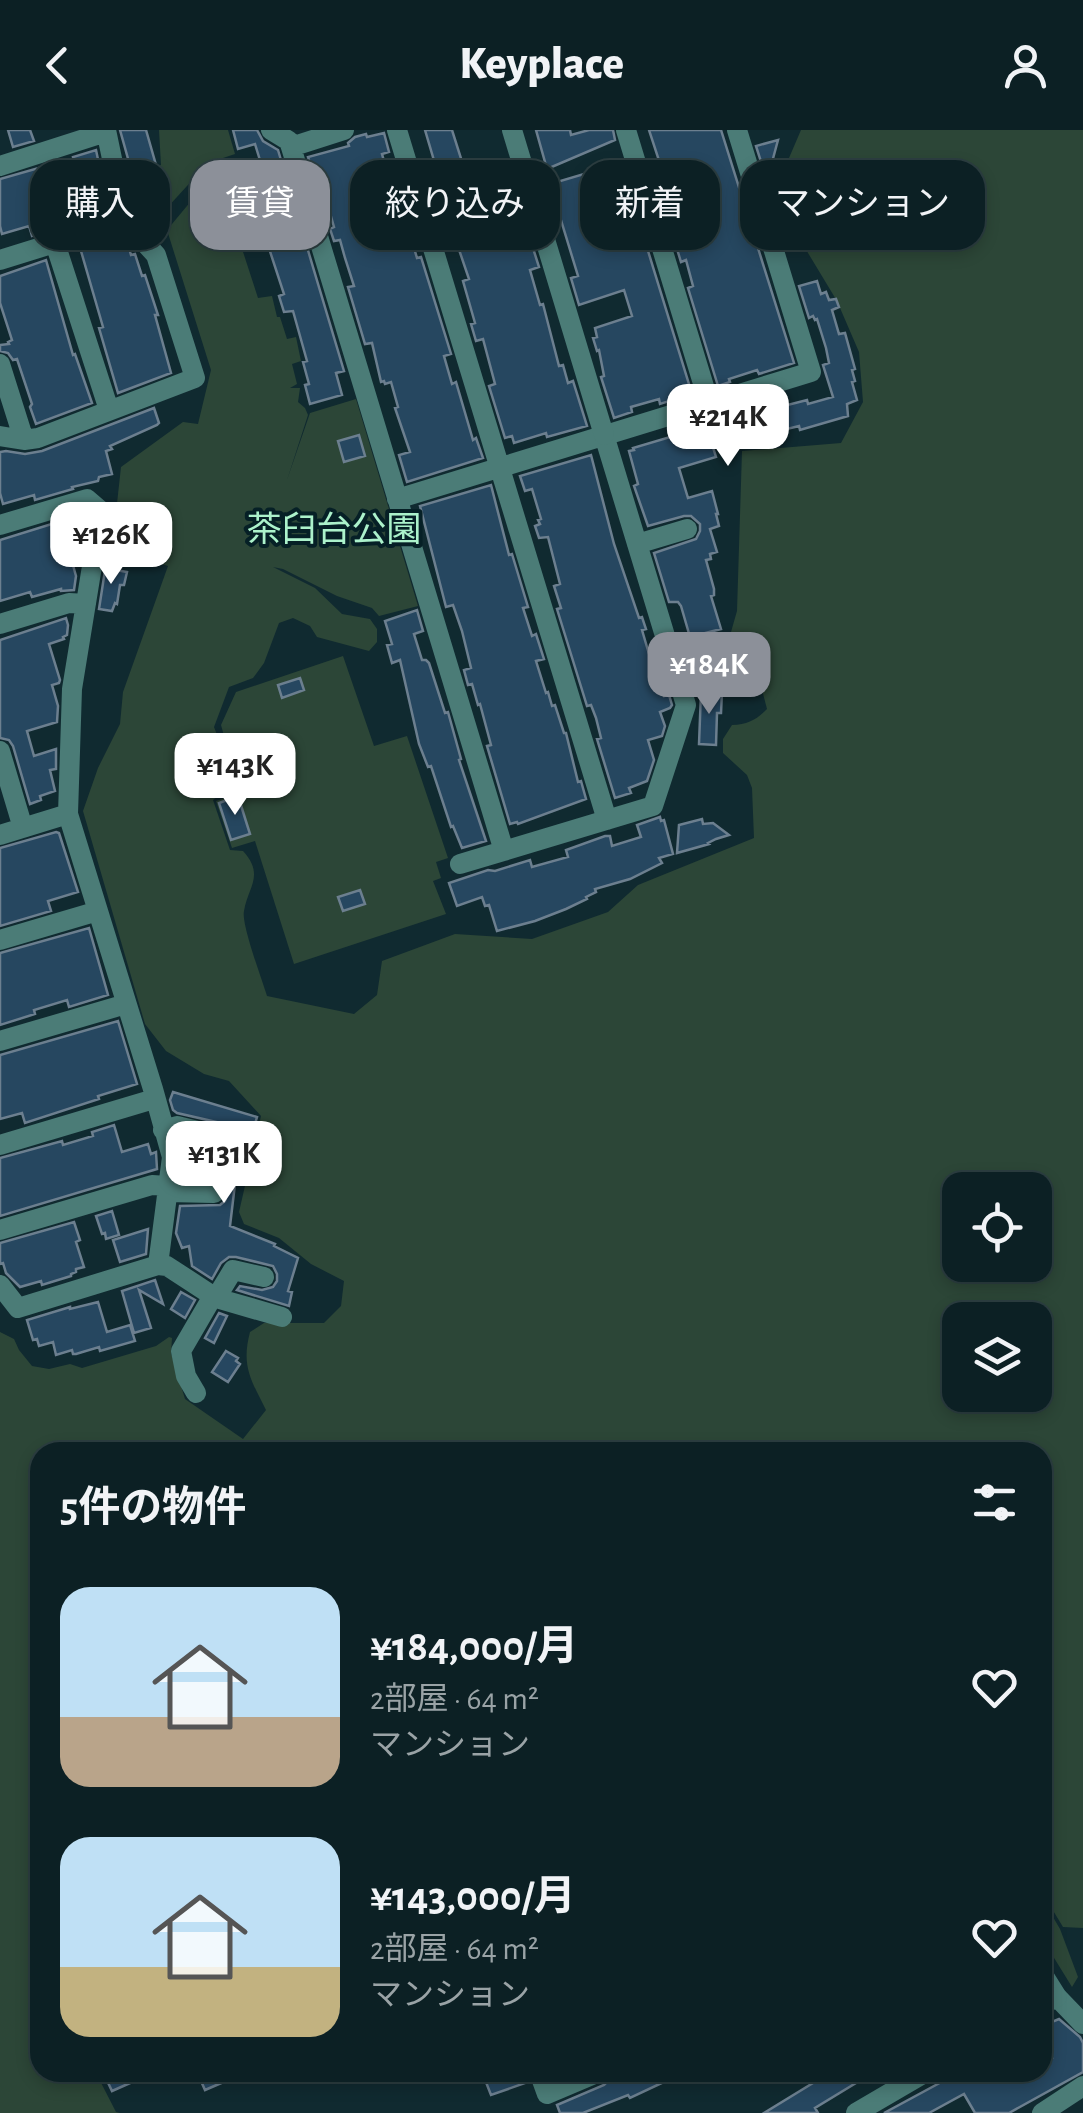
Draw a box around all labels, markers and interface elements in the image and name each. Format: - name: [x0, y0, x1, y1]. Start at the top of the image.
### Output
- icon: back: [30, 38, 85, 93]
- icon: person: [998, 38, 1053, 93]
- text: Keyplace: [459, 42, 624, 87]
- chip: 購入: [30, 160, 170, 250]
- chip: 賃貸: [190, 160, 330, 250]
- chip: 絞り込み: [350, 160, 560, 250]
- chip: 新着: [580, 160, 720, 250]
- chip: マンション: [740, 160, 985, 250]
- pin: ¥214K: [658, 384, 798, 469]
- text: ¥214K: [689, 400, 767, 432]
- pin: ¥126K: [41, 502, 181, 587]
- park label: 茶臼台公園: [246, 511, 422, 548]
- text: ¥126K: [72, 518, 150, 550]
- pin: ¥184K: [639, 632, 779, 717]
- text: ¥184K: [670, 648, 748, 680]
- pin: ¥143K: [165, 733, 305, 818]
- text: ¥143K: [197, 749, 273, 781]
- pin: ¥131K: [154, 1121, 294, 1206]
- text: ¥131K: [188, 1137, 260, 1169]
- map controls: [942, 1172, 1052, 1412]
- button: locate: [942, 1172, 1052, 1282]
- button: layers: [942, 1302, 1052, 1412]
- icon: filters: [967, 1475, 1022, 1530]
- text: 5件の物件: [60, 1487, 246, 1529]
- text: ¥184,000/月: [370, 1626, 578, 1668]
- icon: home: [140, 1627, 260, 1747]
- icon: heart: [967, 1660, 1022, 1715]
- text: 2部屋 · 64 m²: [370, 1683, 539, 1715]
- text: マンション: [370, 1729, 530, 1761]
- text: ¥143,000/月: [370, 1876, 576, 1918]
- icon: home: [140, 1877, 260, 1997]
- icon: heart: [967, 1910, 1022, 1965]
- text: 2部屋 · 64 m²: [370, 1933, 539, 1965]
- text: マンション: [370, 1979, 530, 2011]

